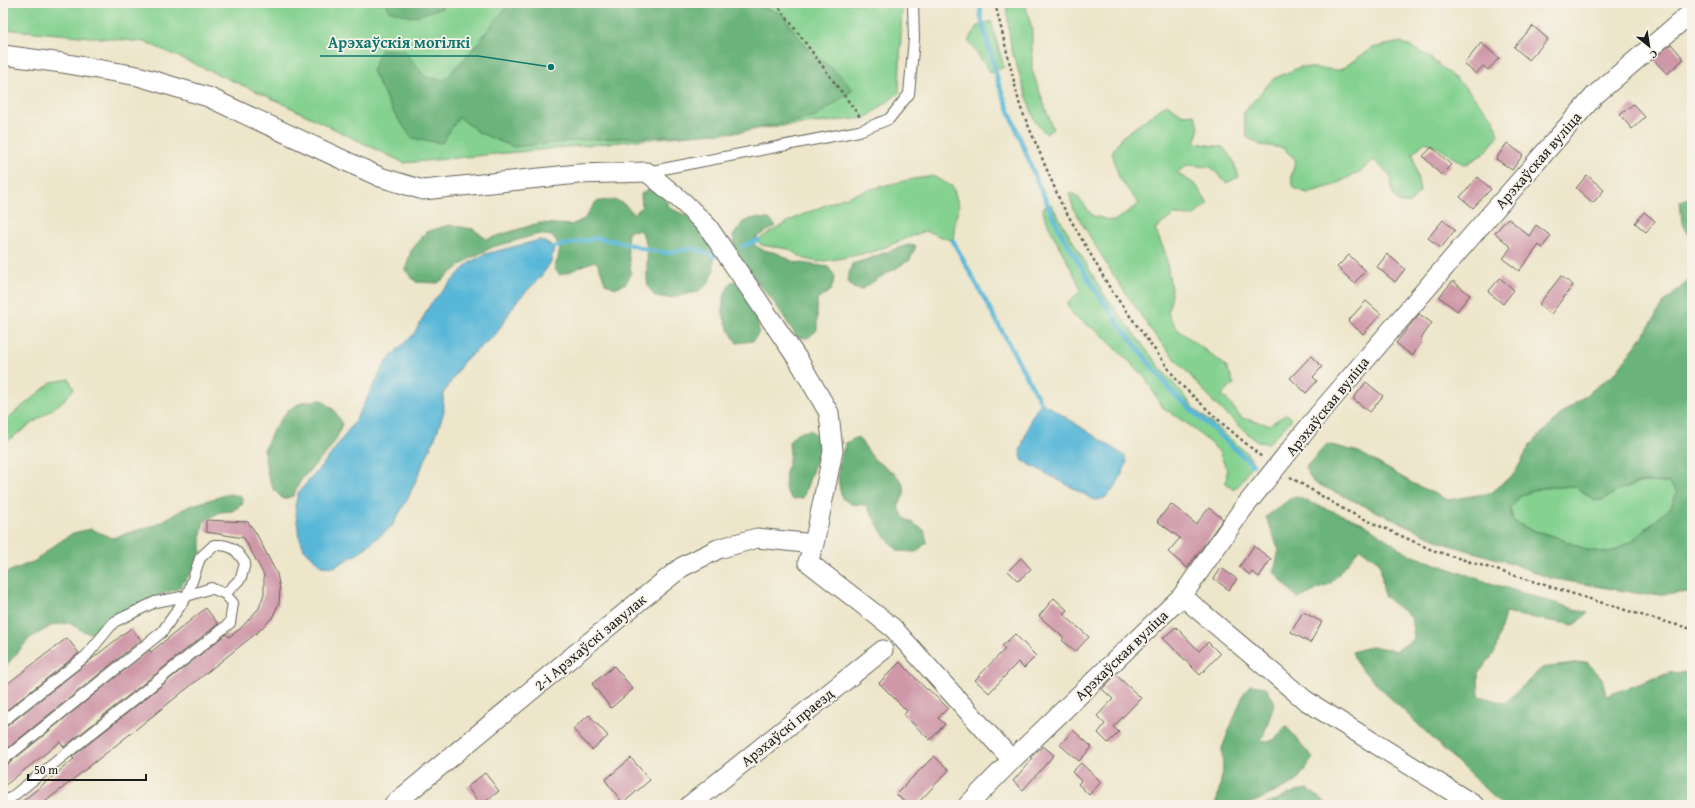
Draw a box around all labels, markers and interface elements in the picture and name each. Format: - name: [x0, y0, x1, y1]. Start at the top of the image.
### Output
- north arrow: [1629, 26, 1669, 66]
- callout: Арэхаўскія могілкі: [320, 28, 478, 56]
- text: Арэхаўскія могілкі: [328, 30, 470, 54]
- text: С: [1647, 46, 1661, 63]
- street label: Арэхаўская вуліца: [1490, 106, 1587, 213]
- street label: Арэхаўская вуліца: [1280, 351, 1374, 460]
- street label: 2-і Арэхаўскі завулак: [529, 589, 651, 695]
- street label: Арэхаўская вуліца: [1070, 604, 1173, 705]
- street label: Арэхаўскі праезд: [736, 683, 838, 771]
- scale bar: [28, 756, 146, 782]
- text: 50 m: [34, 761, 58, 778]

